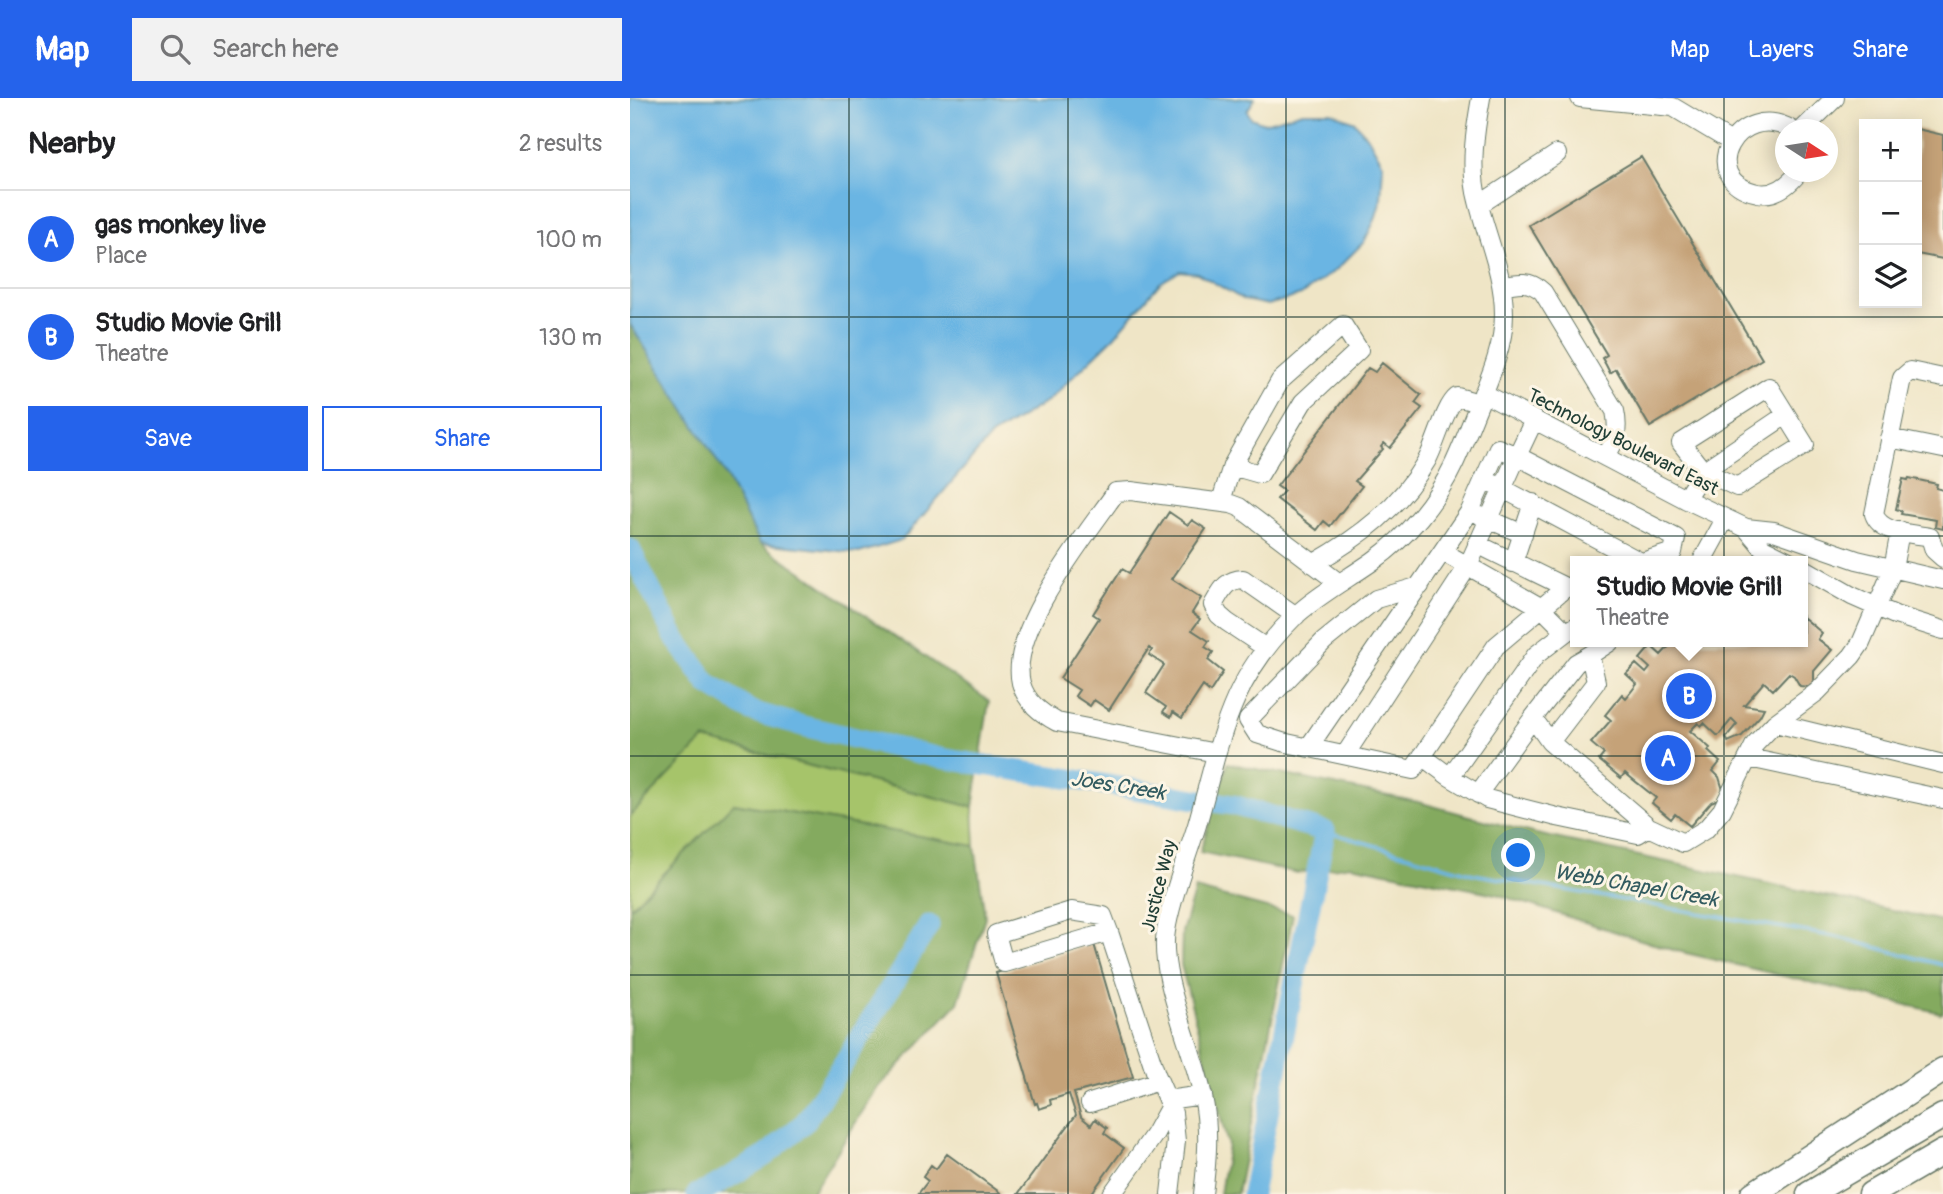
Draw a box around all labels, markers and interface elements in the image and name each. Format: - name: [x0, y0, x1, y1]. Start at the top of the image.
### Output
- search box: [132, 18, 622, 81]
- text: Map: [35, 29, 90, 70]
- icon: search: [156, 30, 194, 68]
- text: Search here: [212, 33, 339, 65]
- text: Map: [1670, 35, 1710, 64]
- text: Layers: [1748, 35, 1814, 64]
- text: Share: [1852, 35, 1908, 64]
- north arrow: [1775, 119, 1838, 182]
- map controls: [1859, 119, 1922, 308]
- button: +: [1859, 119, 1922, 182]
- text: Nearby: [28, 125, 115, 162]
- text: 2 results: [519, 129, 602, 158]
- button: −: [1859, 182, 1922, 245]
- text: gas monkey live: [95, 209, 265, 241]
- text: A: [44, 225, 58, 254]
- text: 100 m: [536, 225, 602, 254]
- text: Place: [95, 241, 147, 270]
- button: layers: [1859, 245, 1922, 308]
- text: Studio Movie Grill: [95, 307, 282, 339]
- text: B: [44, 323, 58, 352]
- text: 130 m: [539, 323, 602, 352]
- text: Theatre: [95, 339, 168, 368]
- street label: Technology Boulevard East: [1523, 383, 1723, 501]
- button: Save: [28, 406, 308, 471]
- button: Share: [322, 406, 602, 471]
- popup: [1570, 556, 1808, 647]
- text: Studio Movie Grill: [1596, 571, 1782, 603]
- text: Theatre: [1596, 603, 1669, 632]
- pin: B: [1666, 670, 1712, 722]
- pin: A: [1645, 732, 1691, 784]
- water label: Joes Creek: [1069, 765, 1169, 807]
- street label: Justice Way: [1136, 837, 1182, 935]
- your location: [1501, 838, 1535, 872]
- water label: Webb Chapel Creek: [1552, 858, 1722, 914]

